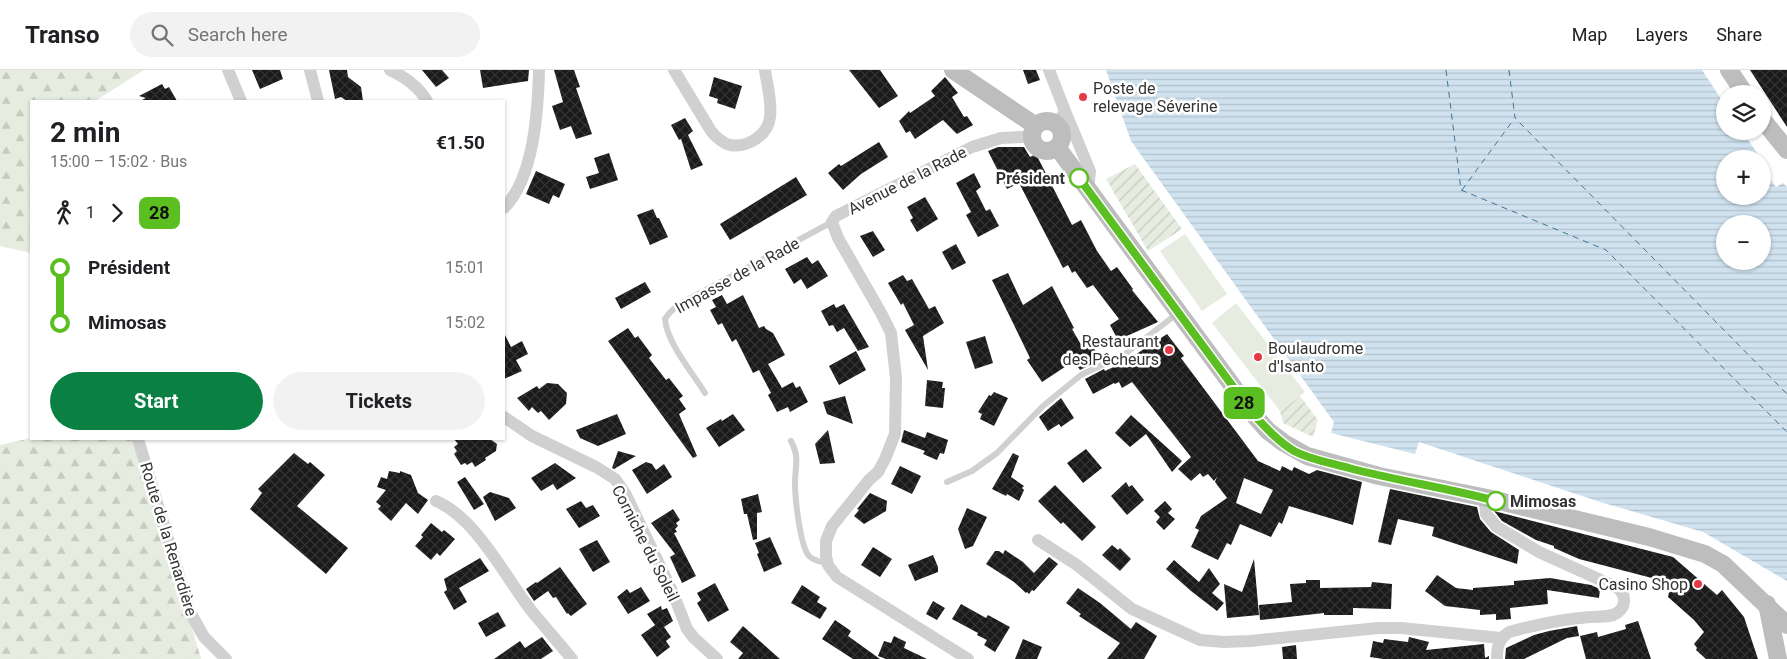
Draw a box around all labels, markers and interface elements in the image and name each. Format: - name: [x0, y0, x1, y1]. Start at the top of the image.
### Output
- search box: [130, 12, 480, 57]
- text: Transo: [25, 21, 100, 49]
- icon: search: [148, 21, 176, 49]
- text: Search here: [188, 23, 288, 46]
- text: Map: [1572, 24, 1607, 45]
- text: Layers: [1635, 24, 1688, 45]
- text: Share: [1716, 24, 1762, 45]
- place label: Poste de relevage Séverine: [1093, 79, 1217, 116]
- map controls: [1716, 85, 1771, 270]
- button: layers: [1716, 85, 1771, 140]
- marker: Poste de relevage Séverine: [1077, 91, 1089, 103]
- text: 2 min: [50, 116, 120, 149]
- text: €1.50: [436, 131, 485, 154]
- street label: Avenue de la Rade: [845, 142, 970, 219]
- button: +: [1716, 150, 1771, 205]
- text: 15:00 – 15:02 · Bus: [50, 152, 187, 171]
- marker: Président: [1069, 168, 1089, 188]
- place label: Président: [996, 169, 1066, 188]
- icon: walk: [50, 199, 78, 227]
- icon: forward: [103, 199, 131, 227]
- text: 28: [149, 202, 170, 223]
- text: 1: [86, 203, 95, 222]
- button: −: [1716, 215, 1771, 270]
- street label: Impasse de la Rade: [672, 233, 803, 317]
- text: Président: [88, 256, 170, 279]
- text: 15:01: [445, 258, 485, 277]
- text: Mimosas: [88, 311, 167, 334]
- text: 15:02: [445, 313, 485, 332]
- place label: Restaurant des Pêcheurs: [1063, 332, 1159, 369]
- place label: Boulaudrome d'Isanto: [1268, 339, 1363, 376]
- marker: Restaurant des Pêcheurs: [1163, 344, 1175, 356]
- marker: Boulaudrome d'Isanto: [1252, 351, 1264, 363]
- button: Start: [50, 372, 263, 430]
- button: Tickets: [273, 372, 485, 430]
- line badge: 28: [1222, 387, 1266, 419]
- text: 28: [1234, 392, 1254, 413]
- street label: Route de la Renardière: [136, 460, 201, 618]
- street label: Corniche du Soleil: [608, 482, 683, 605]
- marker: Mimosas: [1486, 491, 1506, 511]
- place label: Mimosas: [1510, 492, 1576, 511]
- place label: Casino Shop: [1598, 575, 1688, 594]
- marker: Casino Shop: [1692, 578, 1704, 590]

